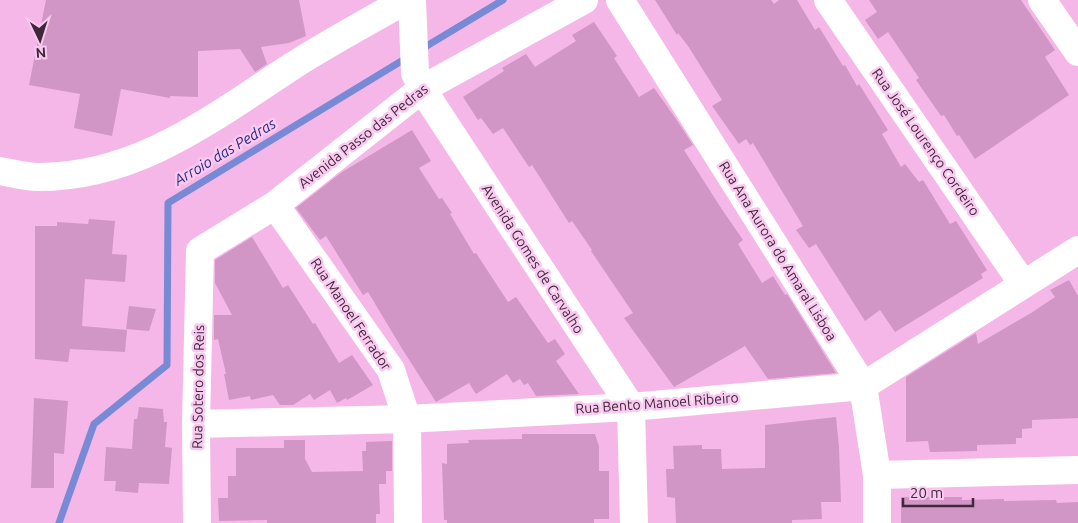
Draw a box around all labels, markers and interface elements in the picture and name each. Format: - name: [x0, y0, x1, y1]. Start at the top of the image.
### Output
- north arrow: [15, 15, 65, 65]
- text: N: [35, 45, 47, 61]
- street label: Rua José Lourenço Cordeiro: [869, 65, 983, 219]
- street label: Avenida Passo das Pedras: [295, 81, 431, 191]
- water label: Arroio das Pedras: [170, 114, 279, 189]
- street label: Rua Ana Aurora do Amaral Lisboa: [716, 158, 840, 344]
- street label: Avenida Gomes de Carvalho: [479, 182, 587, 336]
- street label: Rua Manoel Ferrador: [308, 255, 395, 374]
- street label: Rua Sotero dos Reis: [189, 325, 207, 449]
- street label: Rua Bento Manoel Ribeiro: [575, 389, 739, 417]
- scale bar: [903, 476, 973, 508]
- text: 20 m: [910, 484, 943, 501]

